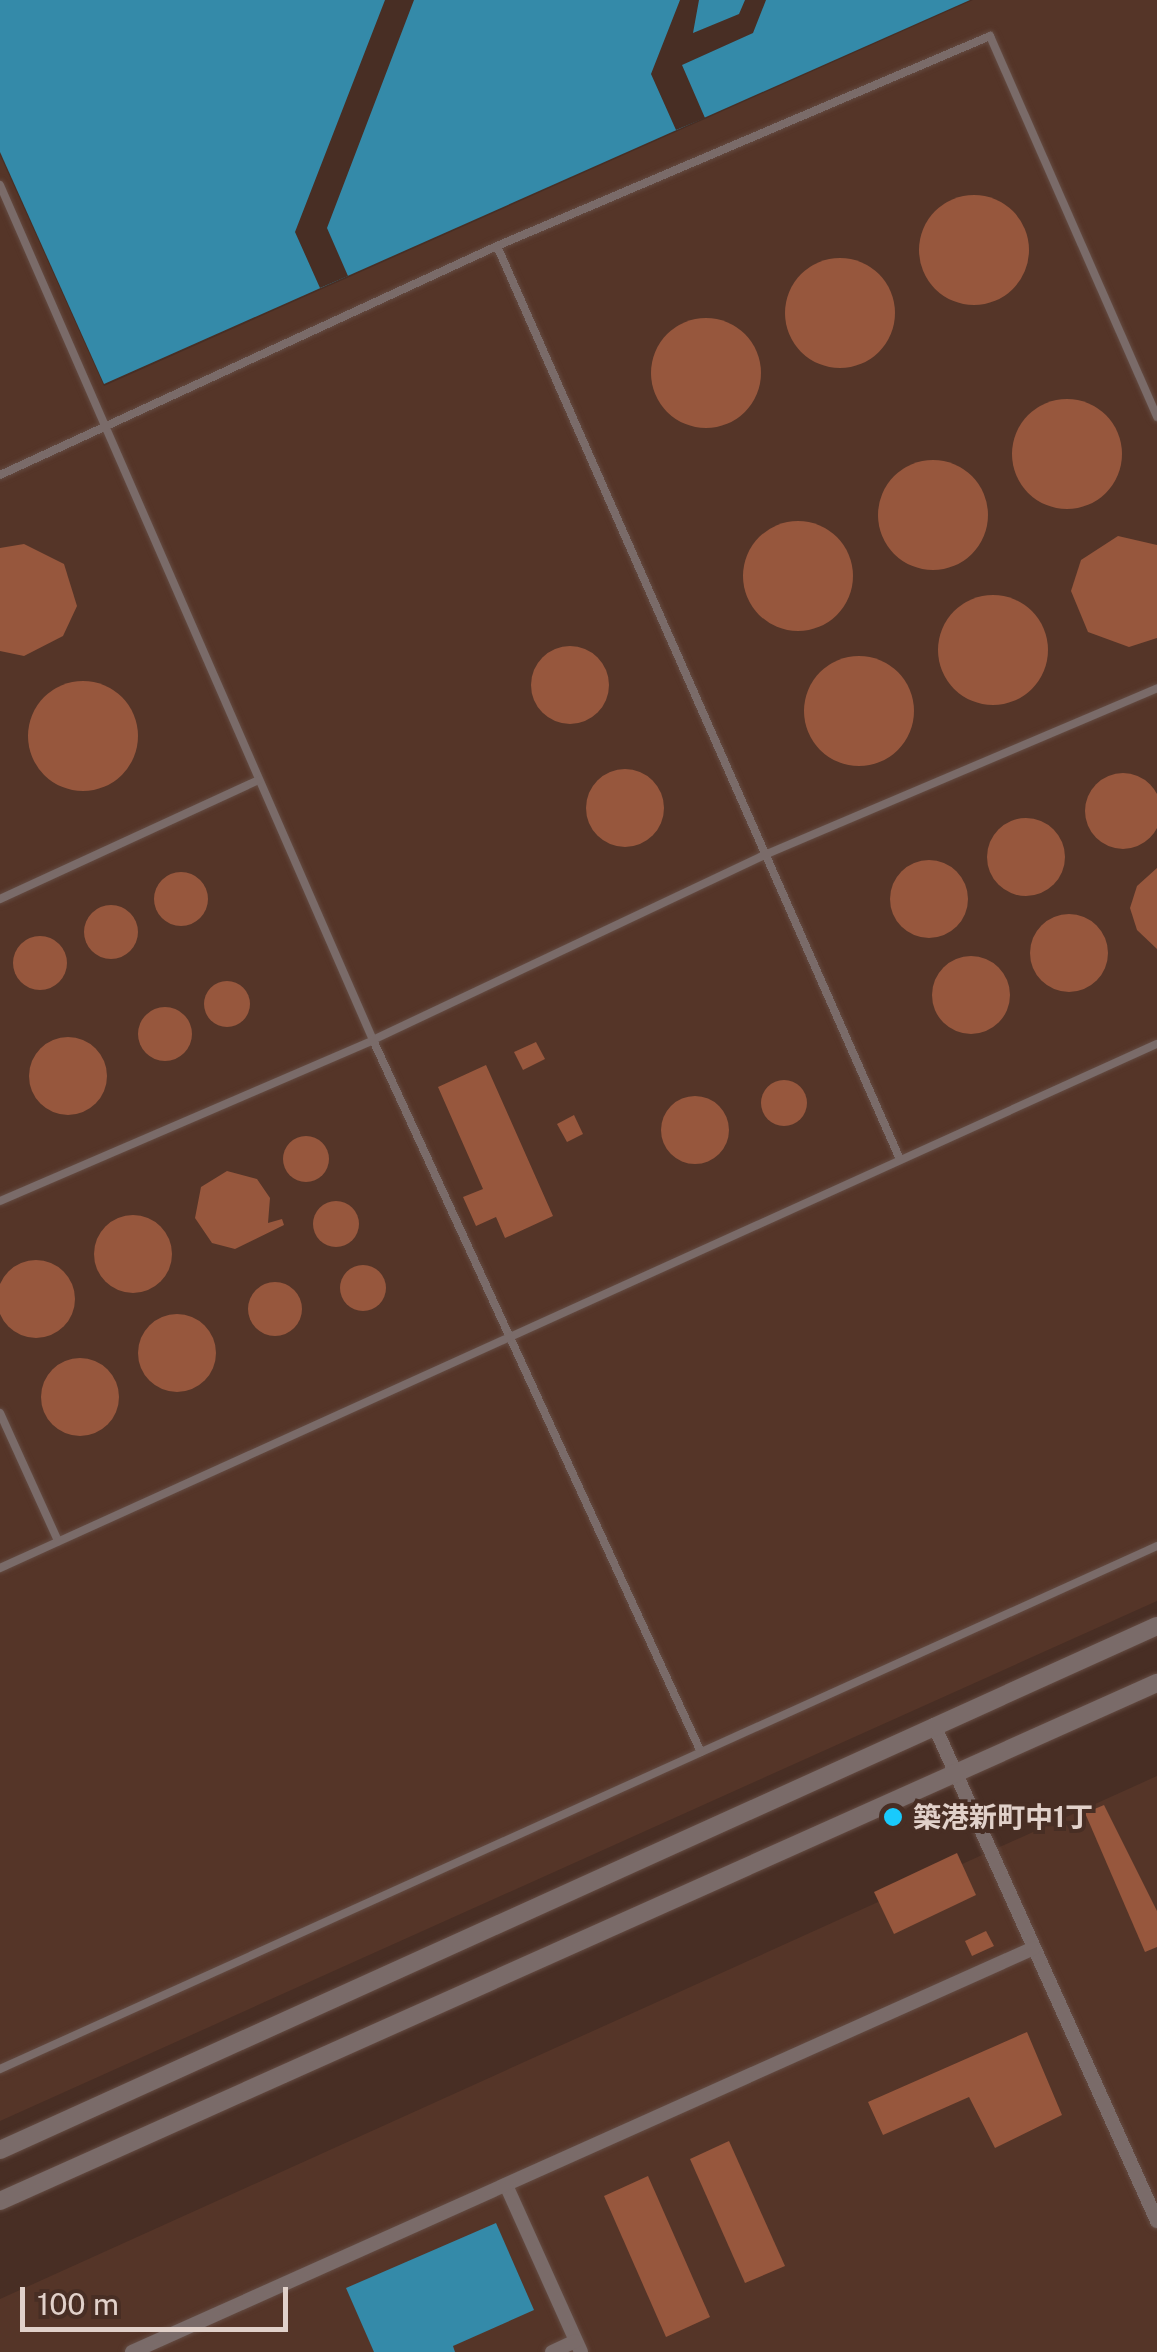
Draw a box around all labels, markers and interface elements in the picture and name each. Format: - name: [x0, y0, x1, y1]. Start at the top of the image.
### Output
- place label: 築港新町中1丁: [913, 1800, 1093, 1834]
- marker: 築港新町中1丁: [882, 1806, 904, 1828]
- scale bar: [25, 2267, 292, 2329]
- text: 100 m: [37, 2286, 119, 2322]

